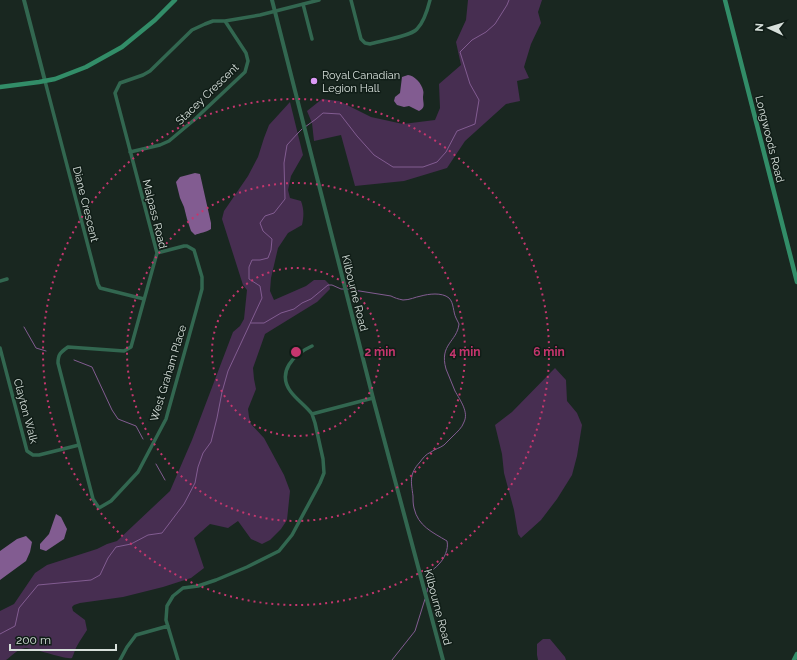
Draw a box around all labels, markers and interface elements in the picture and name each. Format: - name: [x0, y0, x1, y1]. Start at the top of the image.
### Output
- north arrow: [749, 8, 789, 48]
- text: N: [753, 23, 766, 32]
- street label: Stacey Crescent: [173, 61, 242, 128]
- place label: Royal Canadian Legion Hall: [322, 69, 400, 95]
- marker: Royal Canadian Legion Hall: [309, 76, 319, 86]
- street label: Longwoods Road: [752, 94, 787, 184]
- street label: Diane Crescent: [70, 165, 101, 244]
- street label: Malpass Road: [140, 178, 169, 250]
- street label: Kilbourne Road: [339, 254, 370, 333]
- street label: West Graham Place: [148, 323, 190, 423]
- centre of rings: [289, 345, 303, 359]
- text: 2 min: [364, 345, 396, 359]
- text: 4 min: [449, 345, 481, 359]
- text: 6 min: [533, 345, 565, 359]
- street label: Clayton Walk: [11, 377, 41, 445]
- street label: Kilbourne Road: [421, 568, 454, 647]
- scale bar: [10, 626, 116, 652]
- text: 200 m: [16, 633, 51, 647]

